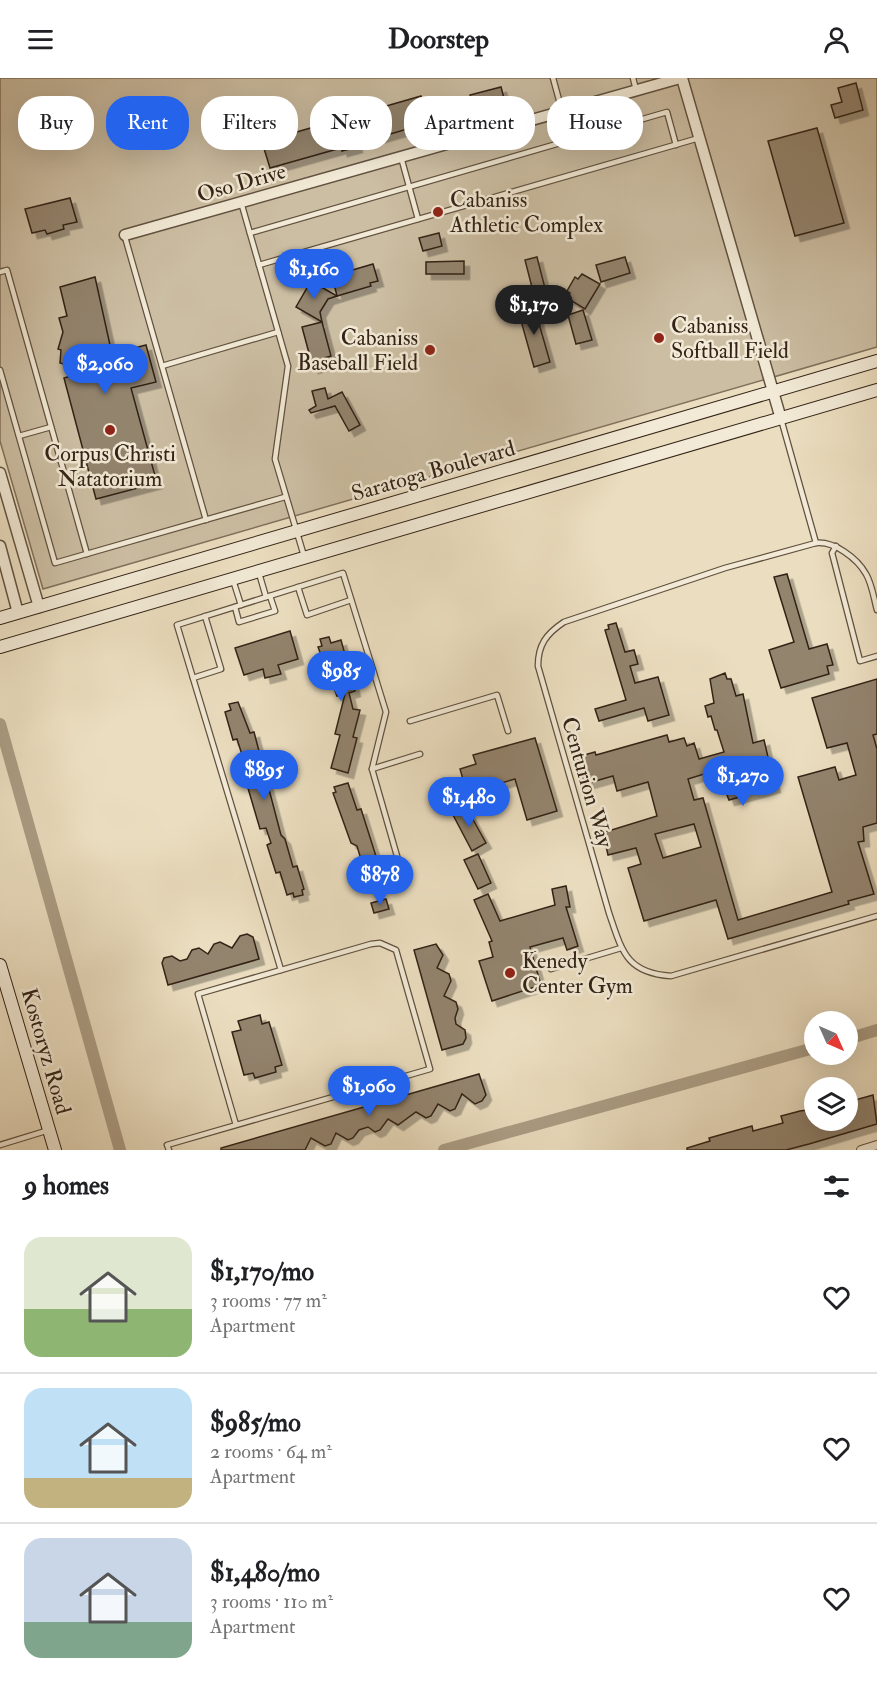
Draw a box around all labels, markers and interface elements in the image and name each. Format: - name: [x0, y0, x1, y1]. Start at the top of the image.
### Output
- icon: menu: [24, 23, 57, 56]
- text: Doorstep: [388, 23, 489, 56]
- icon: person: [820, 23, 853, 56]
- chip: Buy: [18, 96, 94, 150]
- chip: Rent: [106, 96, 189, 150]
- chip: Filters: [201, 96, 298, 150]
- chip: New: [310, 96, 392, 150]
- chip: Apartment: [404, 96, 535, 150]
- chip: House: [547, 96, 643, 150]
- street label: Oso Drive: [194, 157, 289, 209]
- place label: Cabaniss Athletic Complex: [449, 186, 603, 240]
- marker: Cabaniss Athletic Complex: [431, 205, 445, 219]
- pin: $1,160: [265, 249, 363, 300]
- text: $1,160: [289, 256, 339, 281]
- pin: $1,170: [485, 285, 583, 336]
- text: $1,170: [509, 292, 559, 317]
- place label: Cabaniss Softball Field: [671, 312, 789, 365]
- place label: Cabaniss Baseball Field: [297, 324, 418, 377]
- marker: Cabaniss Softball Field: [652, 331, 666, 345]
- marker: Cabaniss Baseball Field: [423, 343, 437, 357]
- pin: $2,060: [56, 344, 154, 395]
- text: $2,060: [77, 351, 133, 376]
- marker: Corpus Christi Natatorium: [103, 423, 117, 437]
- street label: Saratoga Boulevard: [348, 434, 519, 508]
- place label: Corpus Christi Natatorium: [44, 440, 176, 493]
- pin: $985: [305, 651, 377, 702]
- text: $985: [321, 658, 361, 683]
- street label: Centurion Way: [555, 714, 619, 851]
- pin: $895: [228, 750, 300, 801]
- pin: $1,270: [694, 756, 792, 807]
- text: $895: [244, 757, 284, 782]
- text: $1,270: [717, 763, 769, 788]
- pin: $1,480: [420, 777, 518, 828]
- text: $1,480: [442, 784, 496, 809]
- pin: $878: [344, 855, 416, 906]
- text: $878: [360, 862, 400, 887]
- place label: Kenedy Center Gym: [522, 947, 633, 1000]
- marker: Kenedy Center Gym: [503, 966, 517, 980]
- street label: Kostoryz Road: [15, 985, 77, 1118]
- north arrow: [804, 1011, 858, 1065]
- map controls: [804, 1011, 858, 1131]
- pin: $1,060: [320, 1066, 418, 1117]
- text: $1,060: [342, 1073, 396, 1098]
- button: layers: [804, 1077, 858, 1131]
- text: 9 homes: [24, 1170, 109, 1202]
- icon: filters: [820, 1170, 853, 1203]
- text: $1,170/mo: [210, 1256, 314, 1288]
- icon: home: [72, 1261, 144, 1333]
- icon: heart: [820, 1281, 853, 1314]
- text: 3 rooms · 77 m²: [210, 1288, 327, 1313]
- text: Apartment: [210, 1313, 295, 1338]
- text: $985/mo: [210, 1407, 301, 1439]
- icon: home: [72, 1412, 144, 1484]
- icon: heart: [820, 1432, 853, 1465]
- text: 2 rooms · 64 m²: [210, 1439, 332, 1464]
- text: Apartment: [210, 1464, 295, 1489]
- text: $1,480/mo: [210, 1557, 320, 1589]
- icon: home: [72, 1562, 144, 1634]
- icon: heart: [820, 1582, 853, 1615]
- text: 3 rooms · 110 m²: [210, 1589, 333, 1614]
- text: Apartment: [210, 1614, 295, 1639]

